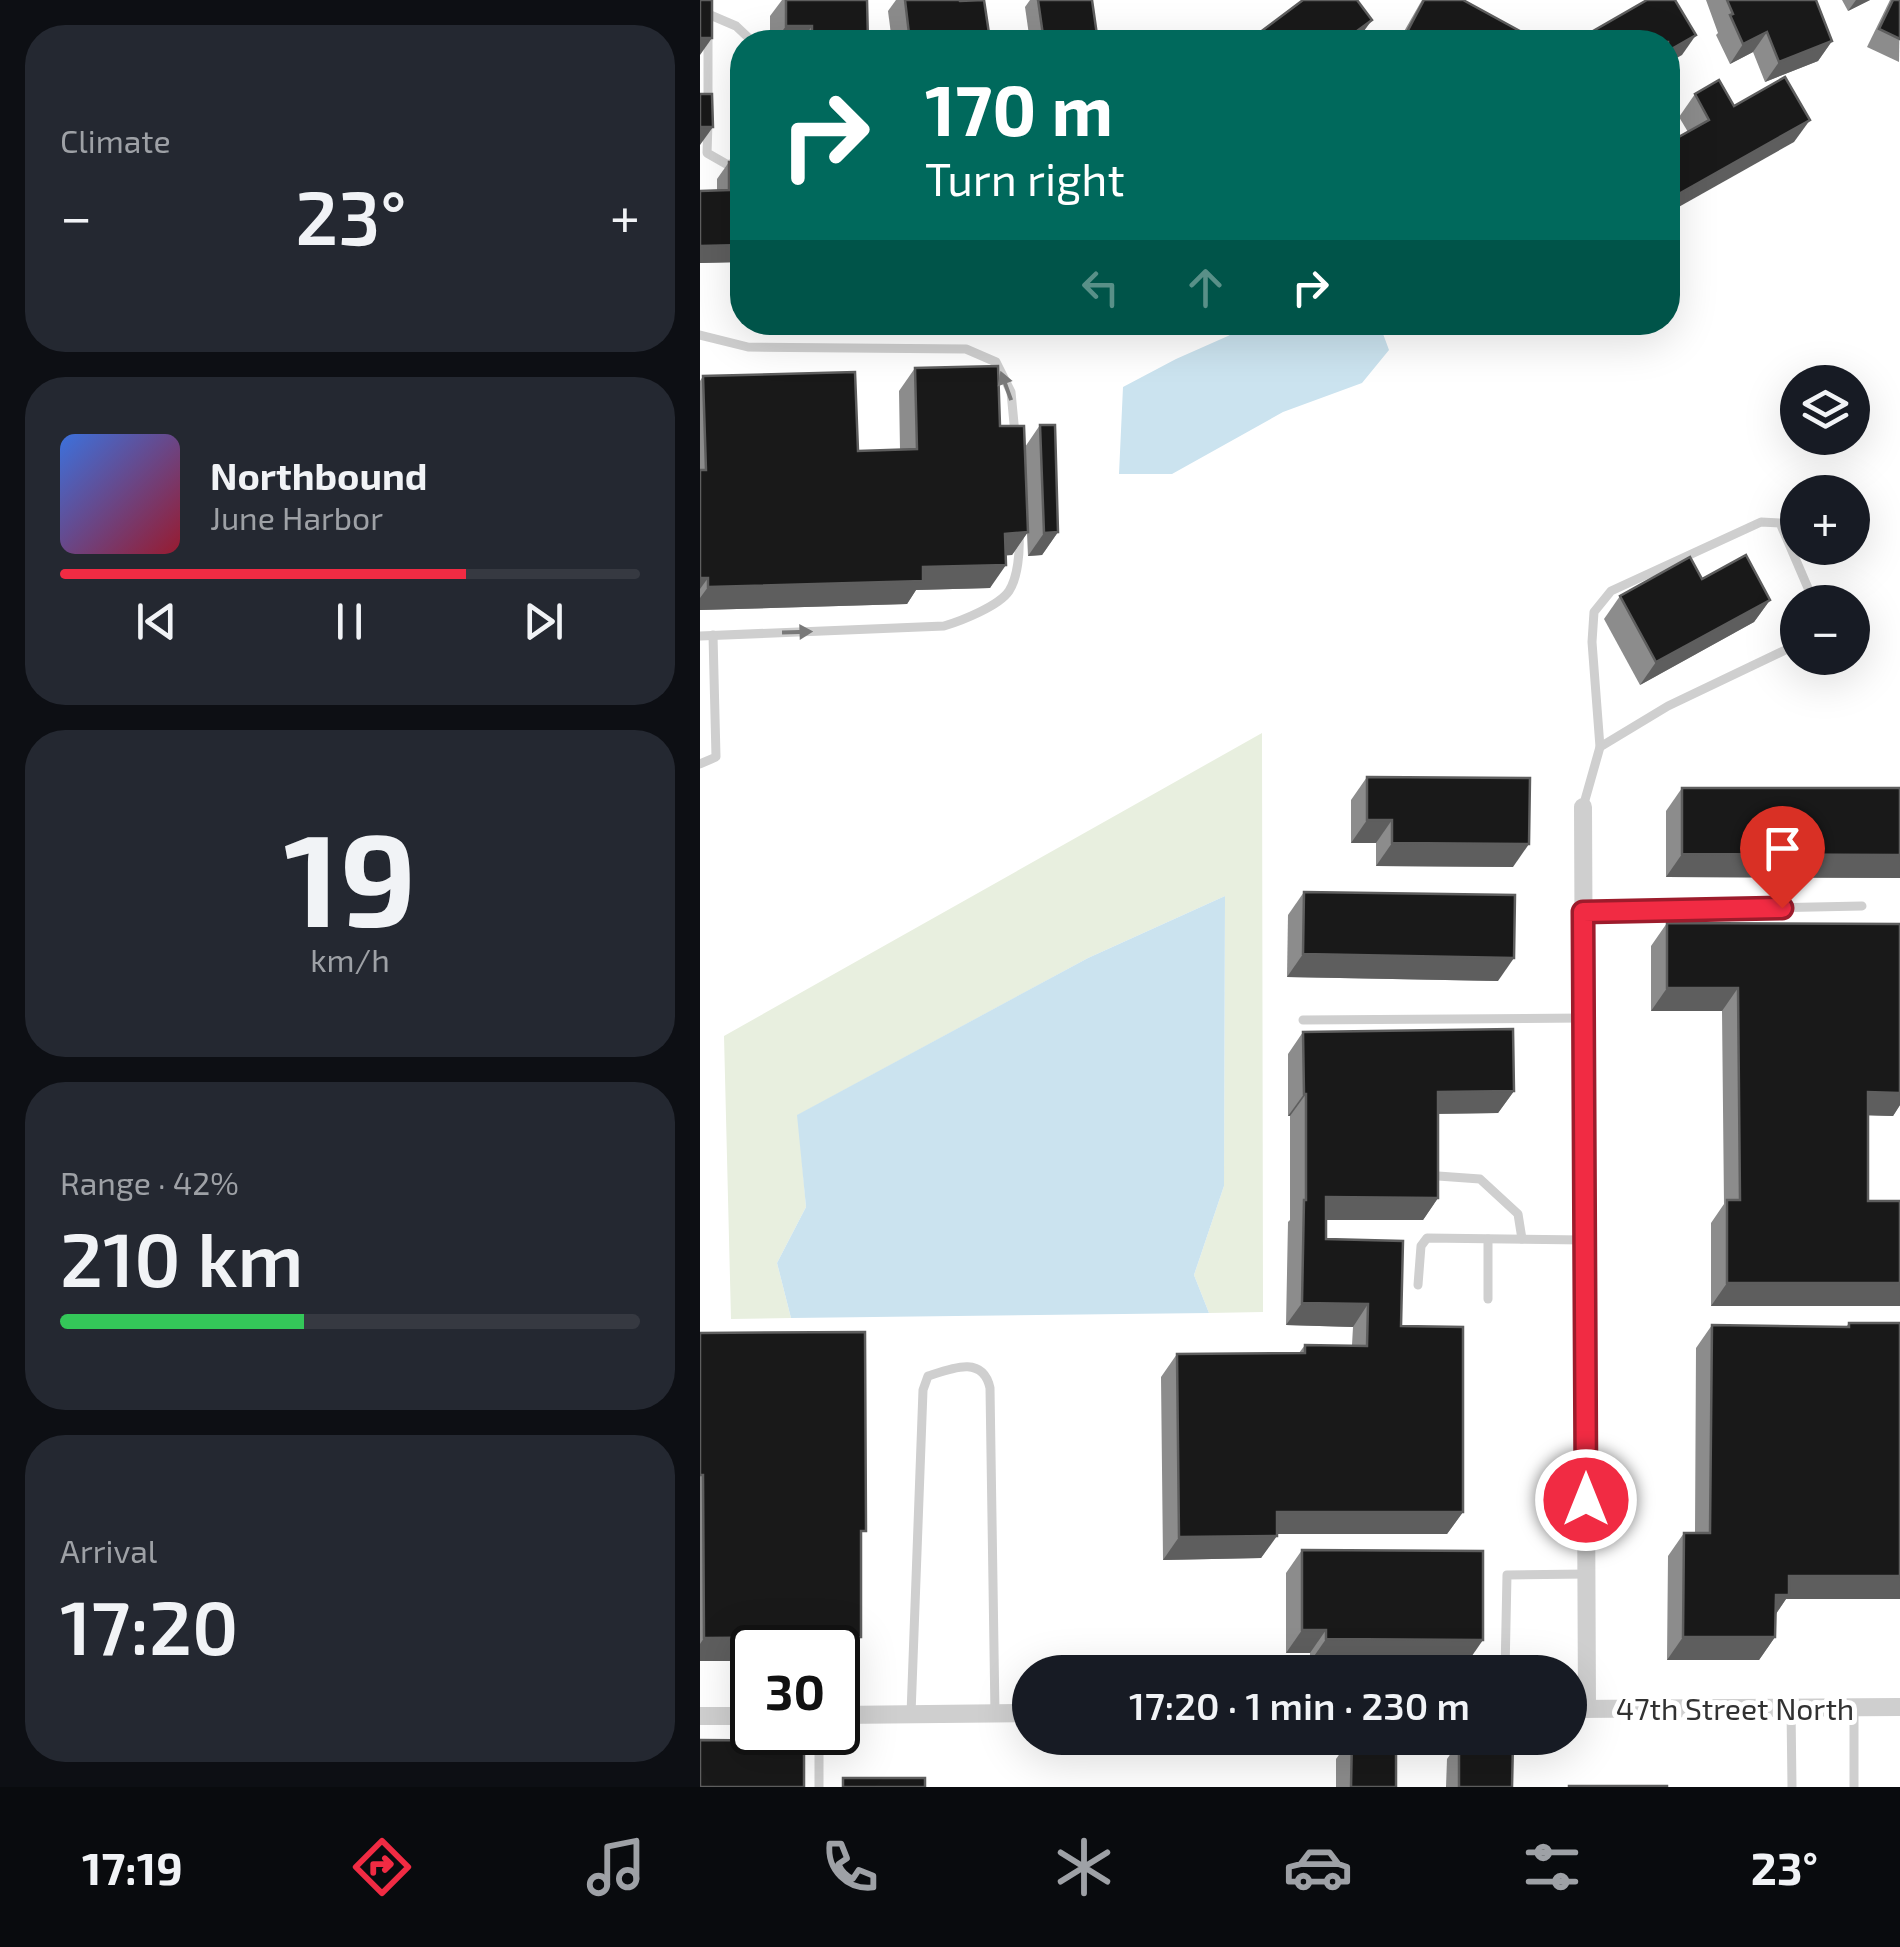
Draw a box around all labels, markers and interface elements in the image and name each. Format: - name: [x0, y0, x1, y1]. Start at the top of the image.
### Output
- text: 170 m: [925, 66, 1113, 150]
- icon: right: [760, 70, 890, 200]
- text: Climate: [60, 121, 171, 159]
- text: Turn right: [925, 151, 1125, 205]
- text: 23°: [295, 170, 407, 260]
- text: −: [60, 182, 92, 248]
- text: +: [610, 182, 640, 248]
- icon: left: [1073, 260, 1128, 315]
- icon: ahead: [1178, 260, 1233, 315]
- icon: right: [1283, 260, 1338, 315]
- map controls: [1780, 365, 1870, 675]
- button: layers: [1780, 365, 1870, 455]
- one-way arrow: [998, 371, 1013, 401]
- text: Northbound: [210, 452, 428, 498]
- button: +: [1780, 475, 1870, 565]
- text: June Harbor: [210, 498, 383, 536]
- button: −: [1780, 585, 1870, 675]
- icon: previous: [129, 594, 184, 649]
- icon: pause: [322, 594, 377, 649]
- icon: next: [516, 594, 571, 649]
- one-way arrow: [782, 623, 814, 639]
- text: 19: [284, 797, 416, 953]
- pin: [1740, 806, 1825, 909]
- icon: arrive: [1755, 821, 1810, 876]
- text: km/h: [310, 940, 390, 978]
- text: Range · 42%: [60, 1163, 239, 1201]
- text: 210 km: [60, 1212, 303, 1302]
- position arrow: [1534, 1448, 1638, 1552]
- text: Arrival: [60, 1531, 157, 1569]
- text: 17:20: [60, 1580, 238, 1670]
- speed limit sign: 30: [730, 1625, 860, 1755]
- text: 17:20 · 1 min · 230 m: [1129, 1682, 1470, 1728]
- street label: 47th Street North: [1616, 1690, 1854, 1726]
- icon: directions: [347, 1832, 417, 1902]
- icon: music: [581, 1832, 651, 1902]
- icon: phone: [815, 1832, 885, 1902]
- icon: climate: [1049, 1832, 1119, 1902]
- icon: car: [1283, 1832, 1353, 1902]
- icon: filters: [1517, 1832, 1587, 1902]
- text: 17:19: [82, 1840, 183, 1894]
- text: 23°: [1751, 1840, 1818, 1894]

